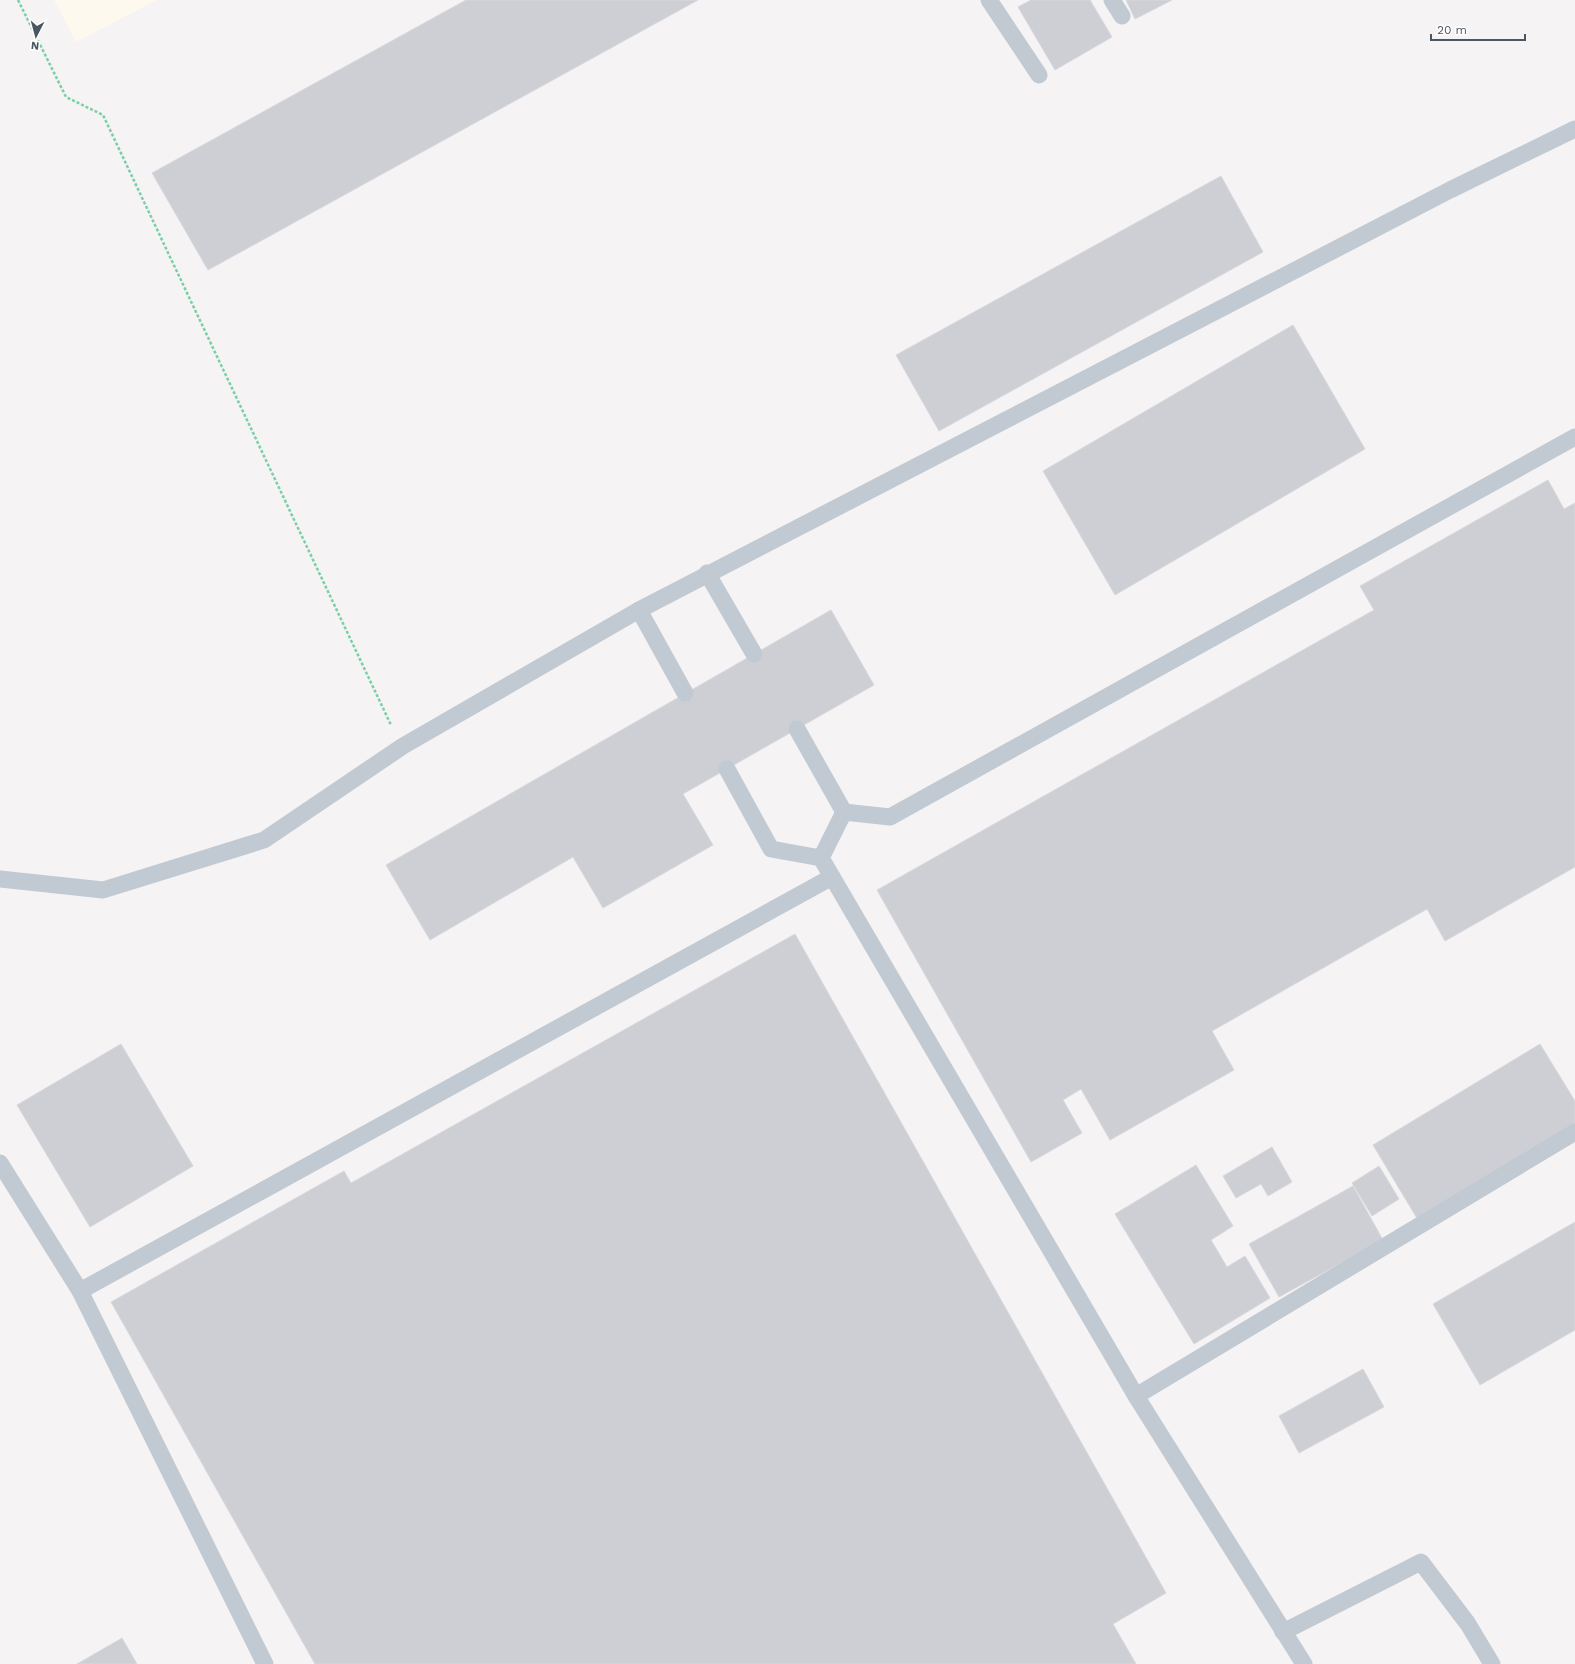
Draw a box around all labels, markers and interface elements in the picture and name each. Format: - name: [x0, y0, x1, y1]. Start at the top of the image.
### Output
- north arrow: [16, 16, 56, 56]
- scale bar: [1431, 16, 1525, 42]
- text: 20 m: [1437, 23, 1467, 37]
- text: N: [30, 39, 40, 52]

